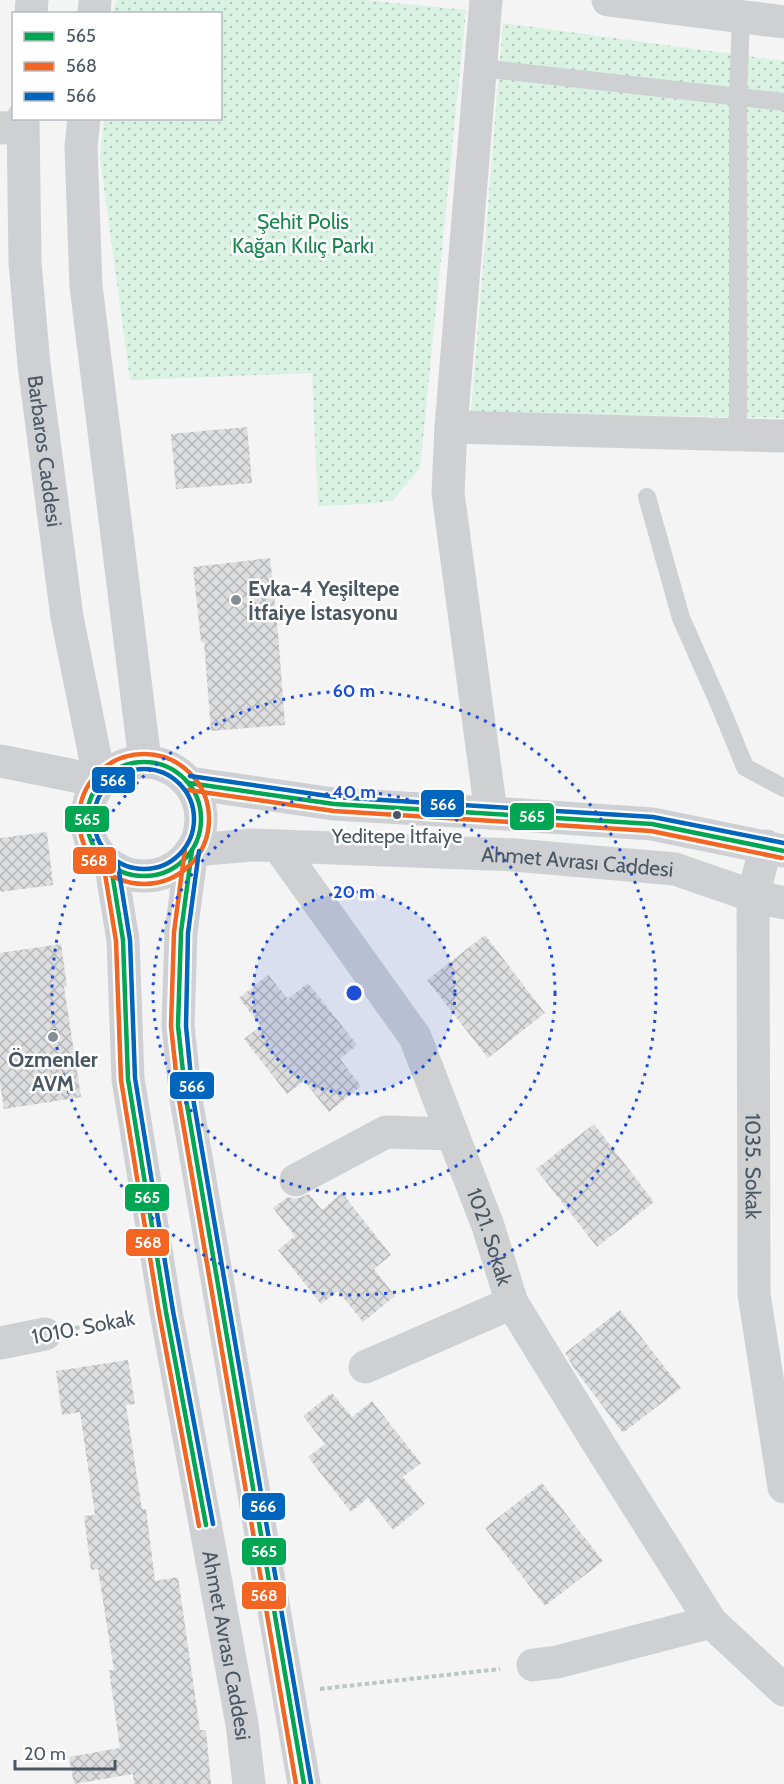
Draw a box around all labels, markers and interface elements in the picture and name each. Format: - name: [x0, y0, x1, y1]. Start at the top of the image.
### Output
- legend: [12, 12, 222, 120]
- text: 565: [66, 25, 96, 47]
- text: 568: [66, 55, 97, 77]
- text: 566: [66, 85, 96, 107]
- park label: Şehit Polis Kağan Kılıç Parkı: [232, 209, 374, 258]
- street label: Barbaros Caddesi: [23, 374, 68, 528]
- place label: Evka-4 Yeşiltepe İtfaiye İstasyonu: [248, 576, 400, 625]
- marker: Evka-4 Yeşiltepe İtfaiye İstasyonu: [229, 593, 243, 607]
- text: 60 m: [333, 680, 375, 702]
- line badge: 566: [91, 766, 136, 794]
- text: 566: [100, 771, 126, 790]
- text: 40 m: [332, 781, 376, 803]
- line badge: 566: [420, 789, 465, 818]
- text: 566: [430, 795, 456, 814]
- line badge: 565: [509, 802, 555, 831]
- line badge: 565: [64, 805, 110, 833]
- text: 565: [519, 807, 545, 826]
- marker: Yeditepe İtfaiye: [391, 809, 403, 821]
- text: 565: [74, 810, 100, 829]
- place label: Yeditepe İtfaiye: [331, 824, 462, 848]
- street label: Ahmet Avrası Caddesi: [481, 841, 674, 881]
- line badge: 568: [72, 846, 117, 875]
- text: 568: [80, 851, 108, 870]
- text: 20 m: [333, 881, 375, 903]
- centre of rings: [344, 983, 364, 1003]
- marker: Özmenler AVM: [46, 1030, 60, 1044]
- place label: Özmenler AVM: [8, 1047, 98, 1096]
- line badge: 566: [169, 1071, 215, 1100]
- text: 566: [179, 1077, 205, 1096]
- street label: 1035. Sokak: [741, 1113, 766, 1220]
- line badge: 565: [124, 1183, 170, 1212]
- street label: 1021. Sokak: [462, 1184, 518, 1289]
- text: 565: [134, 1188, 160, 1207]
- line badge: 568: [125, 1228, 170, 1257]
- text: 568: [134, 1233, 162, 1252]
- street label: 1010. Sokak: [29, 1305, 137, 1349]
- line badge: 566: [241, 1492, 286, 1521]
- text: 566: [250, 1497, 276, 1516]
- line badge: 565: [241, 1537, 287, 1566]
- text: 565: [251, 1542, 277, 1561]
- street label: Ahmet Avrası Caddesi: [198, 1548, 256, 1742]
- line badge: 568: [241, 1581, 287, 1610]
- text: 568: [250, 1586, 278, 1605]
- scale bar: [15, 1733, 116, 1771]
- text: 20 m: [24, 1743, 66, 1765]

